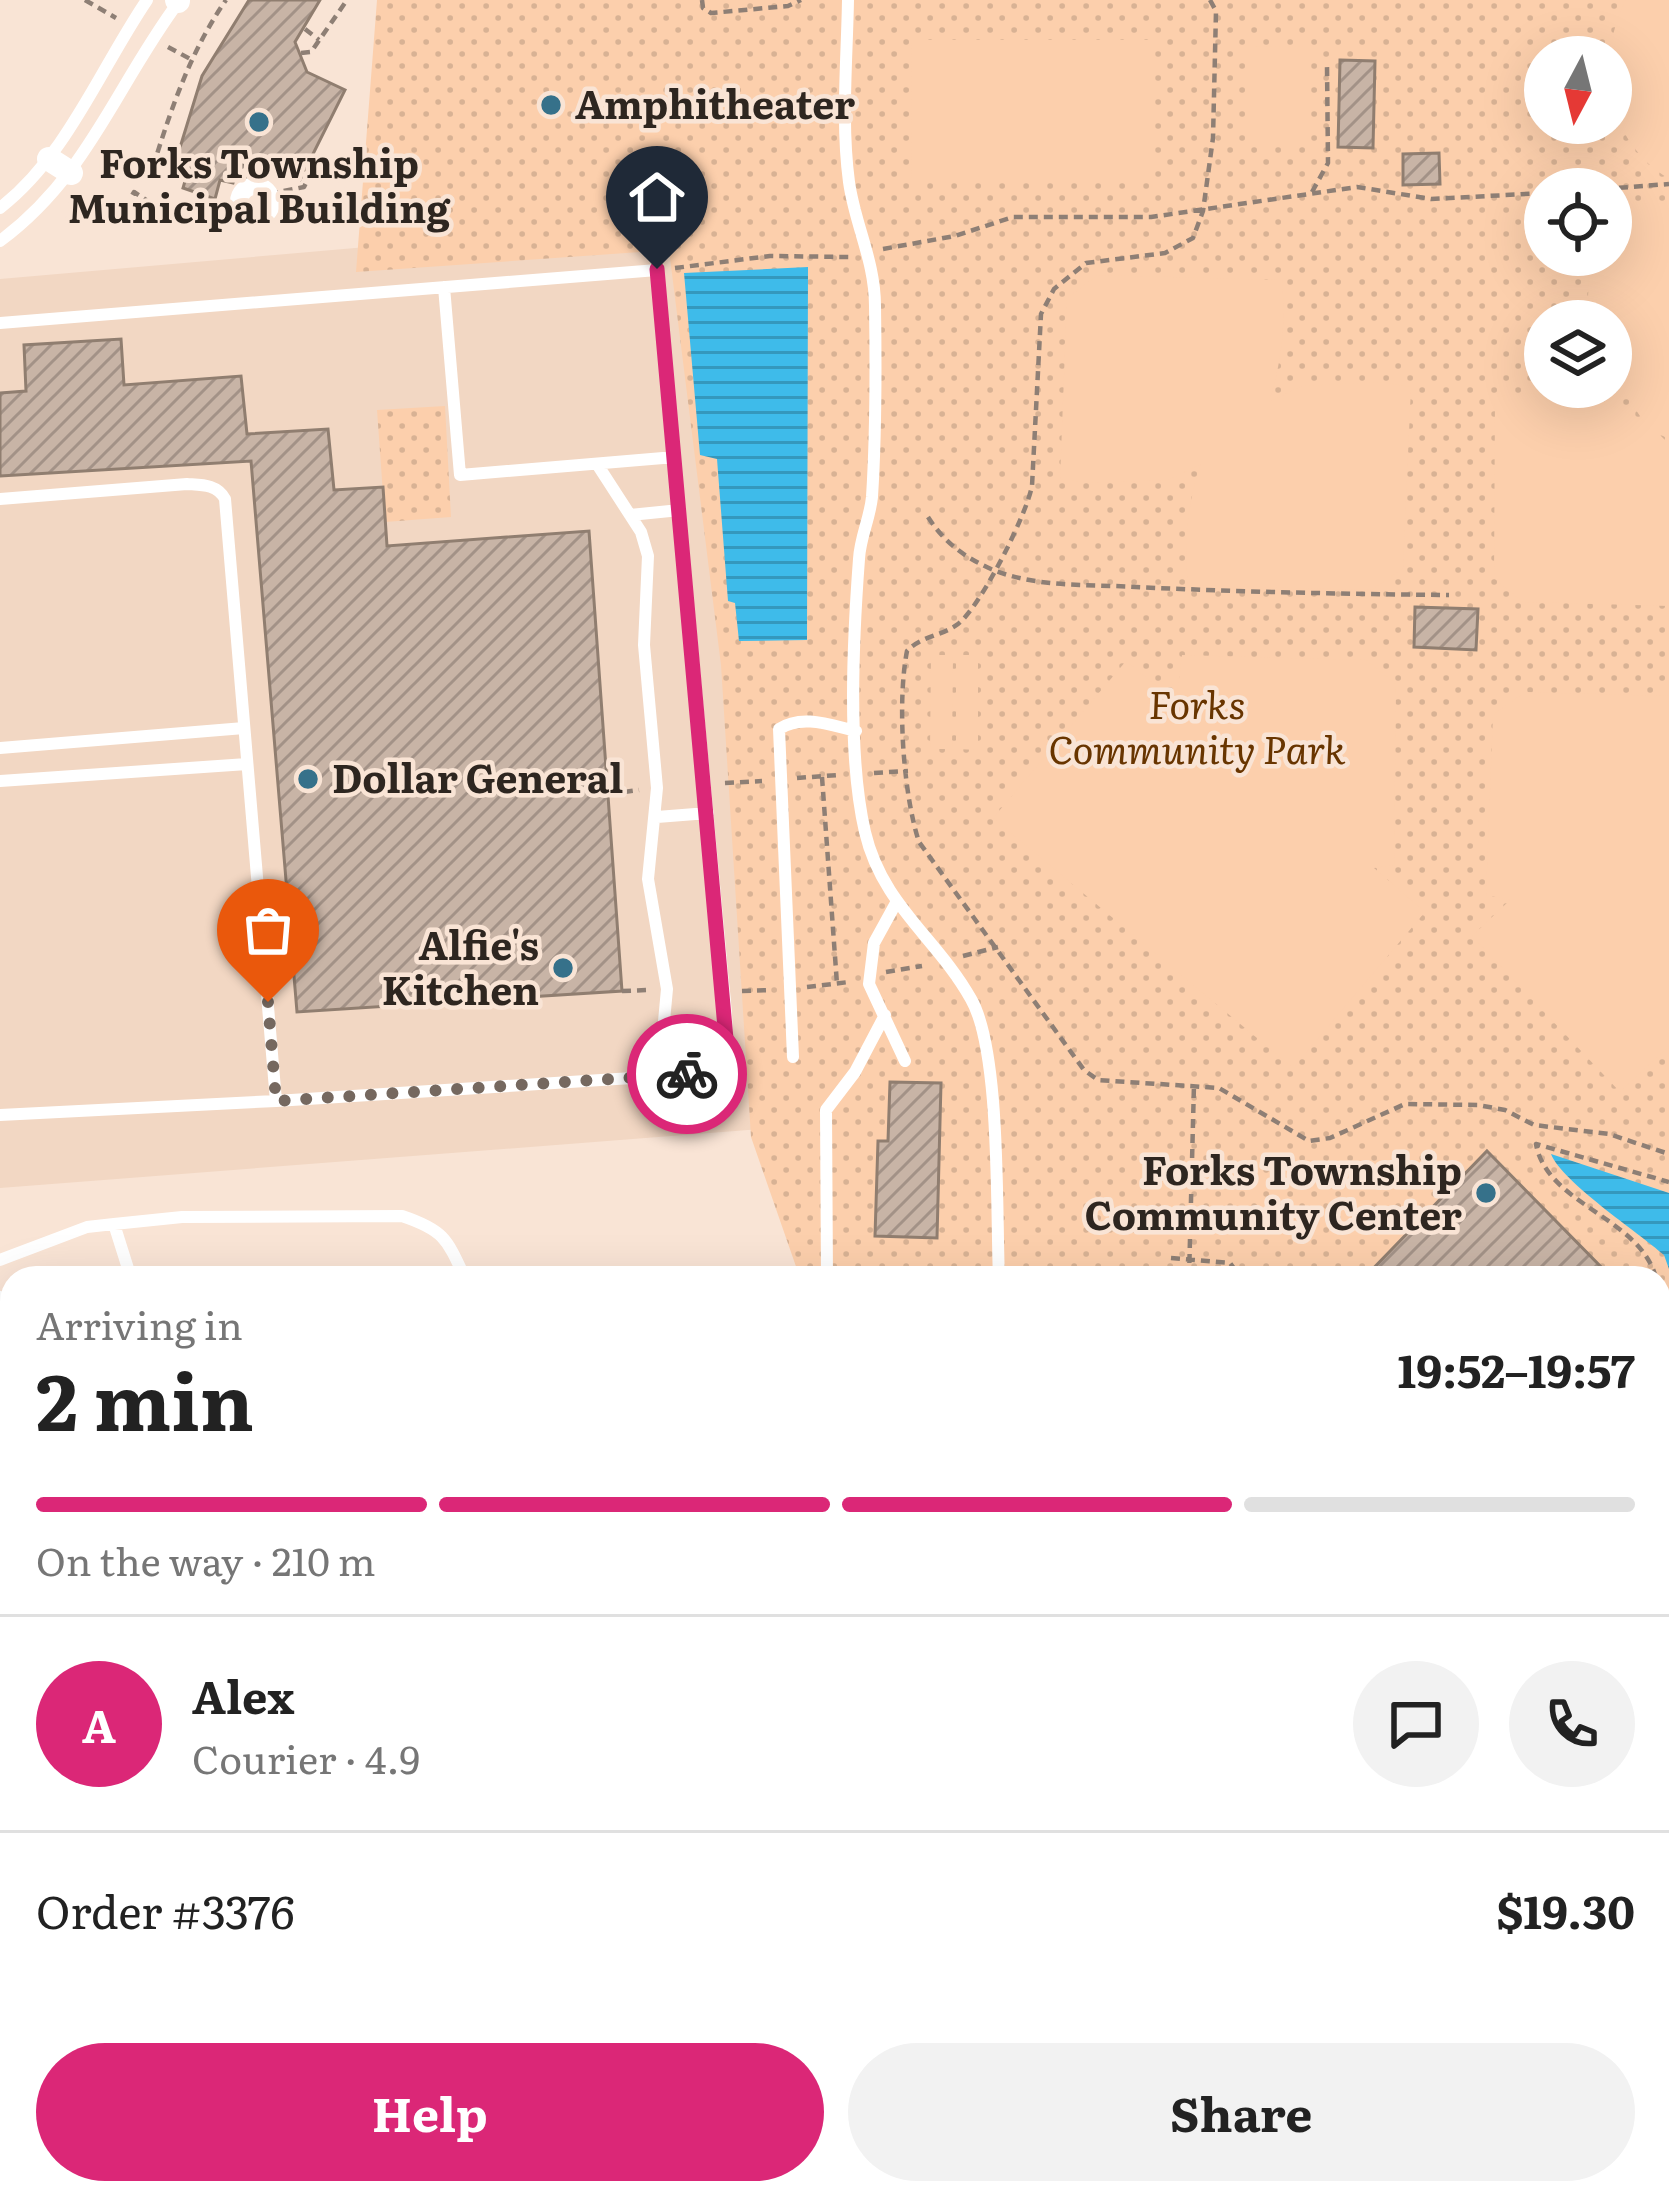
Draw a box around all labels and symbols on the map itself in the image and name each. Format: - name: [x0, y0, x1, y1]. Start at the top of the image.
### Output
- north arrow: [1524, 36, 1632, 144]
- place label: Amphitheater: [575, 73, 855, 131]
- marker: Amphitheater: [538, 92, 564, 118]
- marker: Forks Township Municipal Building: [246, 109, 272, 135]
- place label: Forks Township Municipal Building: [68, 132, 450, 235]
- pin: [606, 146, 708, 269]
- park label: Forks Community Park: [1048, 673, 1346, 776]
- place label: Dollar General: [332, 747, 623, 805]
- marker: Dollar General: [295, 766, 321, 792]
- pin: [217, 879, 319, 1002]
- place label: Alfie's Kitchen: [382, 914, 539, 1017]
- marker: Alfie's Kitchen: [550, 955, 576, 981]
- courier: [627, 1014, 747, 1134]
- place label: Forks Township Community Center: [1084, 1139, 1462, 1242]
- marker: Forks Township Community Center: [1473, 1180, 1499, 1206]

